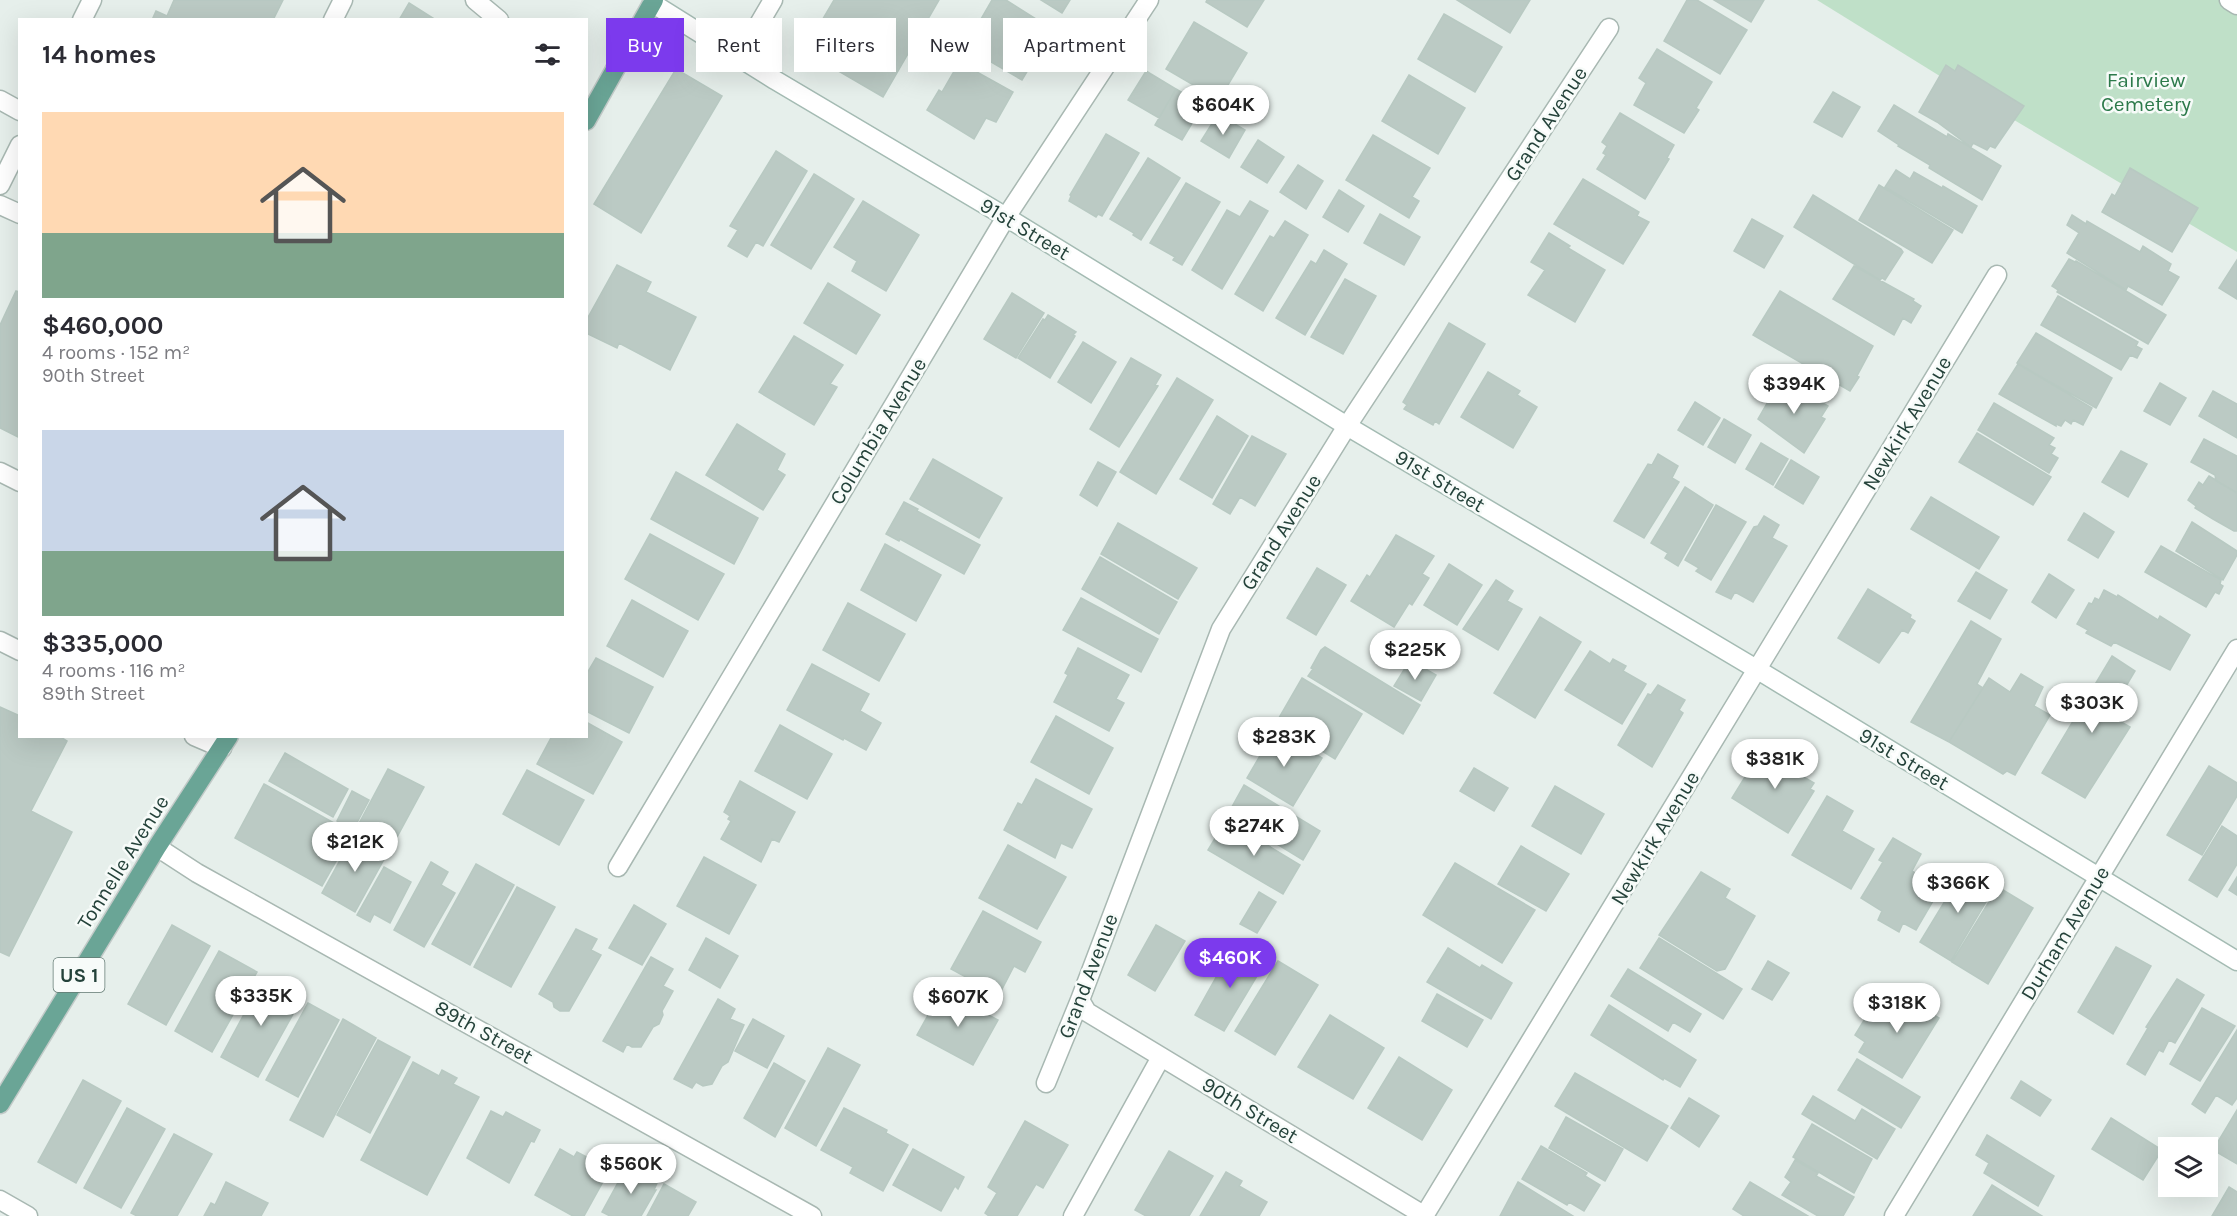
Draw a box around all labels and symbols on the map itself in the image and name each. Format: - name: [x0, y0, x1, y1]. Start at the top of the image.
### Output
- street label: Grand Avenue: [1500, 62, 1592, 186]
- park label: Fairview Cemetery: [2101, 68, 2191, 116]
- pin: $604K: [1181, 85, 1265, 136]
- street label: 91st Street: [976, 193, 1074, 265]
- street label: Newkirk Avenue: [1858, 352, 1956, 494]
- street label: Columbia Avenue: [825, 353, 931, 509]
- pin: $394K: [1752, 364, 1836, 415]
- street label: 91st Street: [1391, 445, 1489, 517]
- street label: Grand Avenue: [1236, 470, 1326, 594]
- pin: $225K: [1373, 630, 1457, 681]
- pin: $303K: [2050, 683, 2134, 734]
- pin: $283K: [1242, 717, 1326, 768]
- street label: 91st Street: [1855, 723, 1953, 795]
- pin: $381K: [1733, 739, 1817, 790]
- street label: Newkirk Avenue: [1606, 767, 1704, 909]
- street label: Tonnelle Avenue: [72, 791, 174, 933]
- pin: $274K: [1212, 806, 1296, 857]
- pin: $212K: [313, 822, 397, 873]
- street label: Durham Avenue: [2016, 862, 2114, 1004]
- pin: $366K: [1916, 863, 2000, 914]
- street label: Grand Avenue: [1053, 910, 1123, 1042]
- pin: $460K: [1188, 938, 1272, 989]
- road number: US 1: [54, 958, 104, 992]
- pin: $335K: [219, 976, 303, 1027]
- pin: $607K: [916, 977, 1000, 1028]
- pin: $318K: [1855, 983, 1939, 1034]
- street label: 89th Street: [431, 995, 537, 1069]
- street label: 90th Street: [1198, 1072, 1302, 1148]
- pin: $560K: [589, 1144, 673, 1195]

